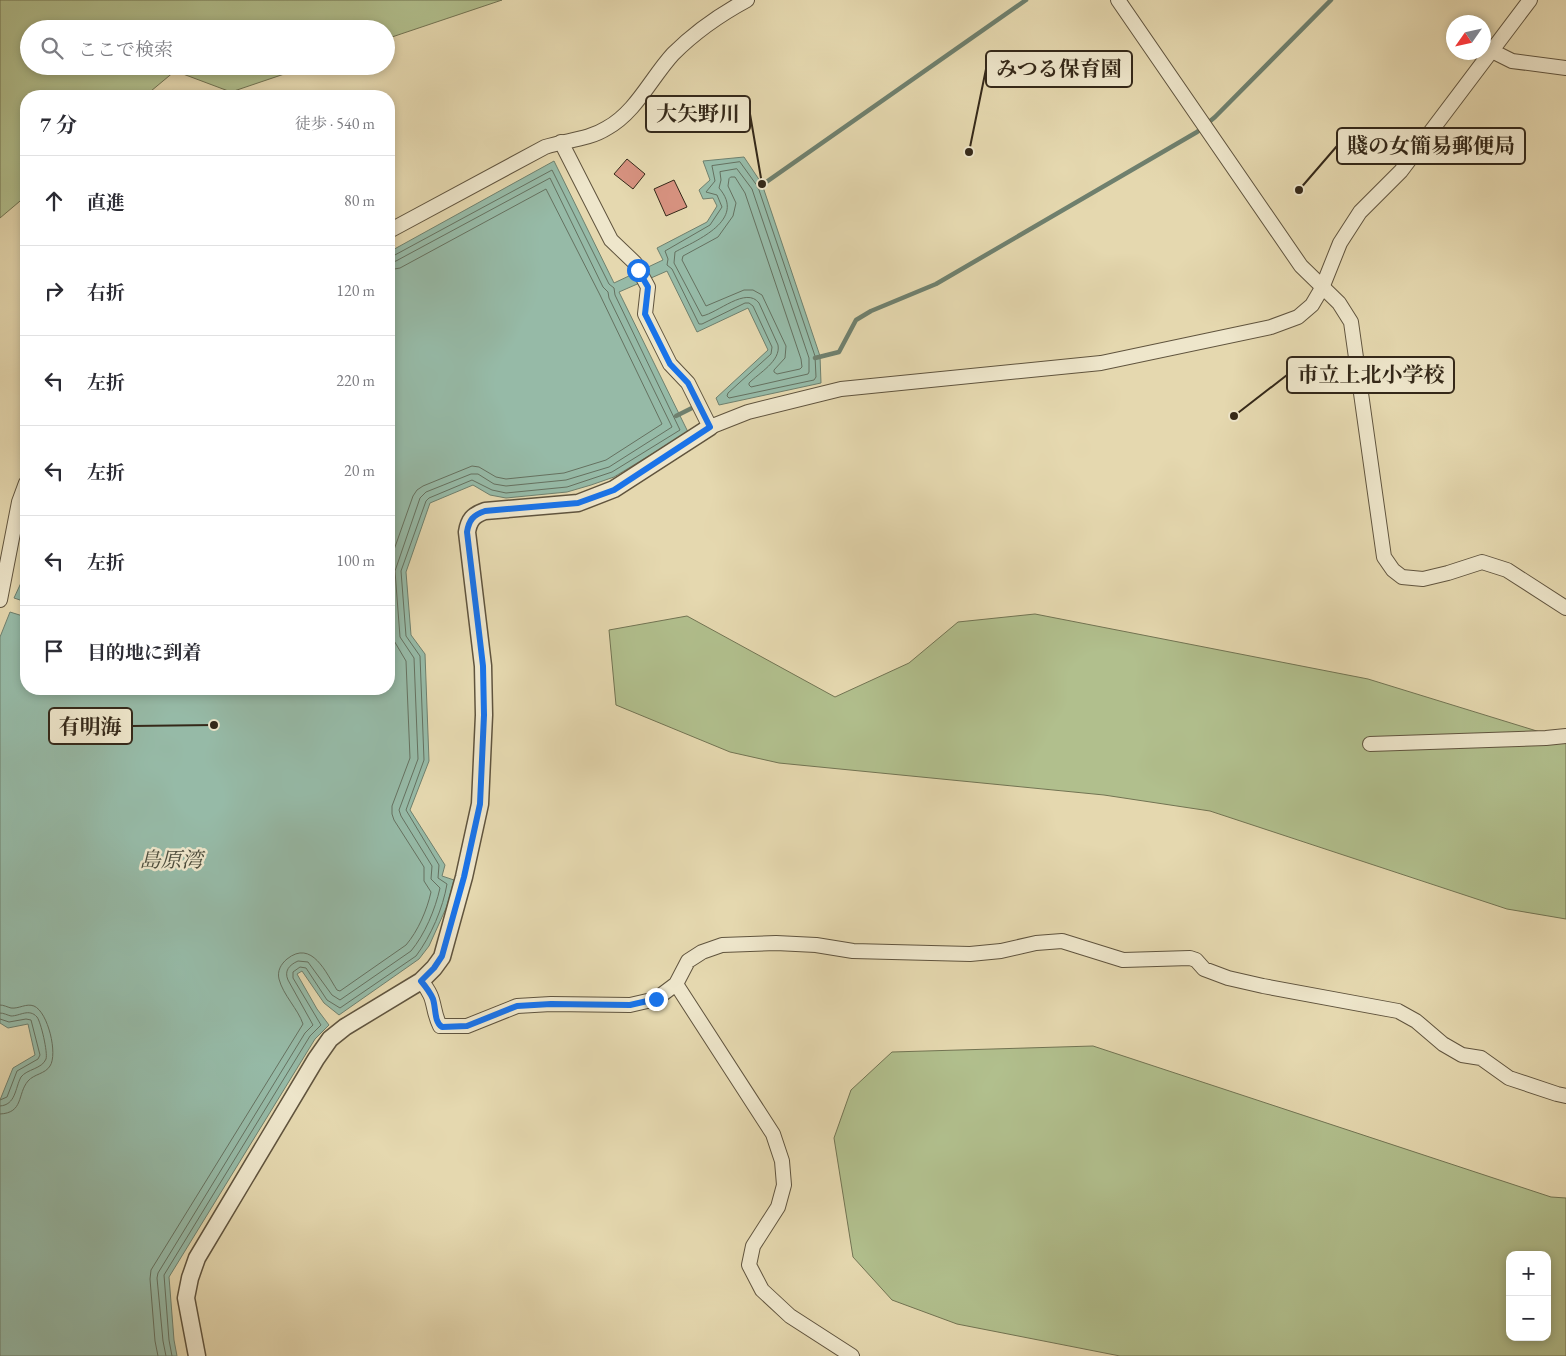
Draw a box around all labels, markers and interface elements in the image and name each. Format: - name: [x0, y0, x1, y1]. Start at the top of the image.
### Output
- north arrow: [1446, 15, 1491, 60]
- search box: [20, 20, 395, 75]
- icon: search: [38, 34, 66, 62]
- text: ここで検索: [78, 37, 173, 62]
- callout: みつる保育園: [986, 51, 1132, 87]
- text: みつる保育園: [996, 55, 1122, 82]
- callout: 大矢野川: [646, 96, 750, 132]
- text: 大矢野川: [656, 100, 740, 127]
- text: 7 分: [40, 111, 77, 138]
- text: 徒歩 · 540 m: [295, 113, 375, 134]
- callout: 賤の女簡易郵便局: [1337, 128, 1525, 164]
- text: 賤の女簡易郵便局: [1347, 132, 1515, 159]
- icon: ahead: [40, 187, 68, 215]
- text: 直進: [87, 190, 125, 215]
- text: 80 m: [344, 190, 375, 211]
- route start: [627, 259, 650, 282]
- icon: right: [40, 277, 68, 305]
- text: 右折: [87, 280, 125, 305]
- text: 120 m: [336, 280, 375, 301]
- callout: 市立上北小学校: [1287, 357, 1454, 393]
- text: 市立上北小学校: [1298, 361, 1445, 388]
- icon: left: [40, 367, 68, 395]
- text: 左折: [87, 370, 125, 395]
- text: 220 m: [336, 370, 375, 391]
- icon: left: [40, 457, 68, 485]
- text: 左折: [87, 460, 125, 485]
- text: 20 m: [344, 460, 375, 481]
- icon: left: [40, 547, 68, 575]
- text: 左折: [87, 550, 125, 575]
- text: 100 m: [336, 550, 375, 571]
- icon: arrive: [40, 637, 68, 665]
- text: 目的地に到着: [87, 640, 201, 665]
- callout: 有明海: [49, 708, 132, 744]
- text: 有明海: [59, 713, 122, 740]
- water label: 島原湾: [140, 846, 205, 873]
- route end: [645, 988, 668, 1011]
- map controls: [1506, 1251, 1551, 1341]
- button: +: [1506, 1251, 1551, 1296]
- button: −: [1506, 1296, 1551, 1341]

